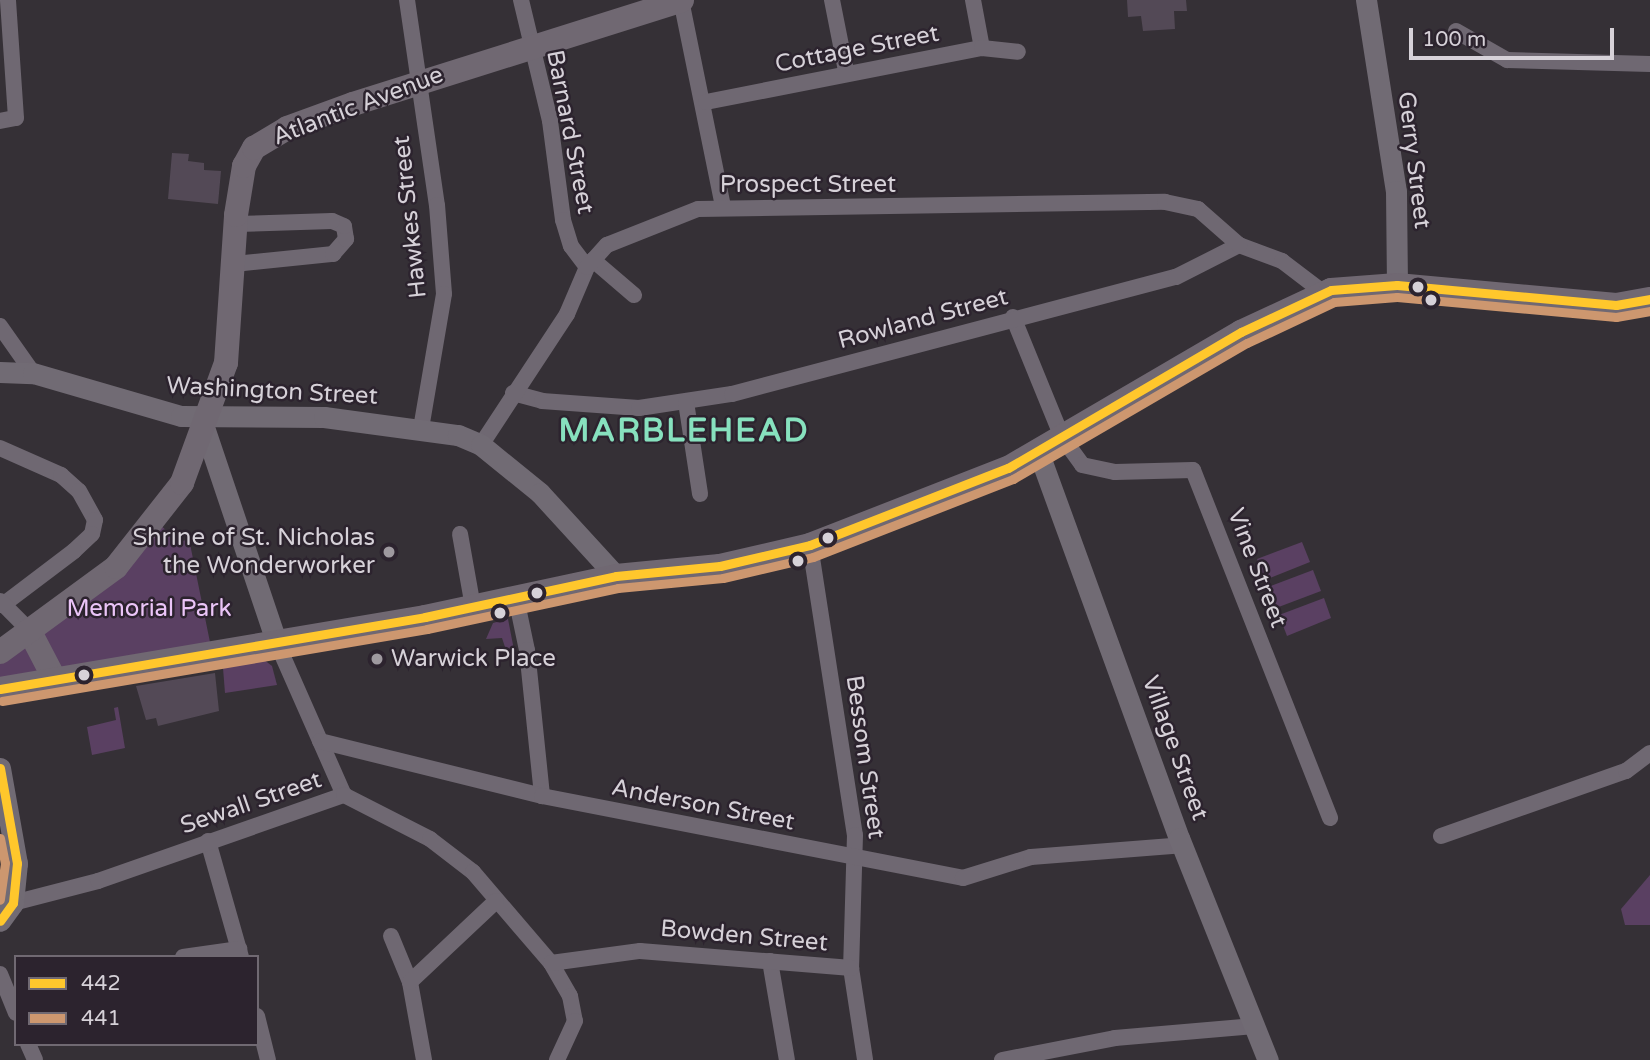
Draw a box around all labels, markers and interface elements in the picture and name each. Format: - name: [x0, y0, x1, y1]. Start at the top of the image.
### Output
- scale bar: [1412, 14, 1617, 58]
- street label: Cottage Street: [773, 19, 941, 79]
- text: 100 m: [1422, 27, 1486, 52]
- street label: Barnard Street: [540, 48, 600, 216]
- street label: Atlantic Avenue: [269, 60, 447, 152]
- street label: Gerry Street: [1391, 90, 1437, 230]
- street label: Hawkes Street: [387, 134, 433, 300]
- street label: Prospect Street: [720, 171, 896, 199]
- unlabelled marker: [1411, 280, 1425, 294]
- street label: Rowland Street: [835, 282, 1011, 356]
- unlabelled marker: [1424, 293, 1438, 307]
- street label: Washington Street: [166, 371, 378, 411]
- district label: MARBLEHEAD: [560, 412, 808, 450]
- street label: Vine Street: [1221, 504, 1293, 632]
- place label: Shrine of St. Nicholas the Wonderworker: [132, 524, 375, 580]
- unlabelled marker: [821, 531, 835, 545]
- marker: Shrine of St. Nicholas the Wonderworker: [381, 544, 397, 560]
- unlabelled marker: [791, 554, 805, 568]
- unlabelled marker: [530, 586, 544, 600]
- park label: Memorial Park: [66, 595, 232, 623]
- unlabelled marker: [493, 606, 507, 620]
- place label: Warwick Place: [391, 645, 556, 673]
- marker: Warwick Place: [369, 651, 385, 667]
- unlabelled marker: [77, 668, 91, 682]
- street label: Village Street: [1136, 672, 1214, 824]
- street label: Bessom Street: [839, 674, 891, 840]
- street label: Sewall Street: [177, 765, 325, 841]
- street label: Anderson Street: [609, 773, 797, 837]
- street label: Bowden Street: [659, 914, 829, 958]
- legend: [14, 955, 259, 1046]
- text: 442: [81, 971, 121, 996]
- text: 441: [81, 1006, 121, 1031]

